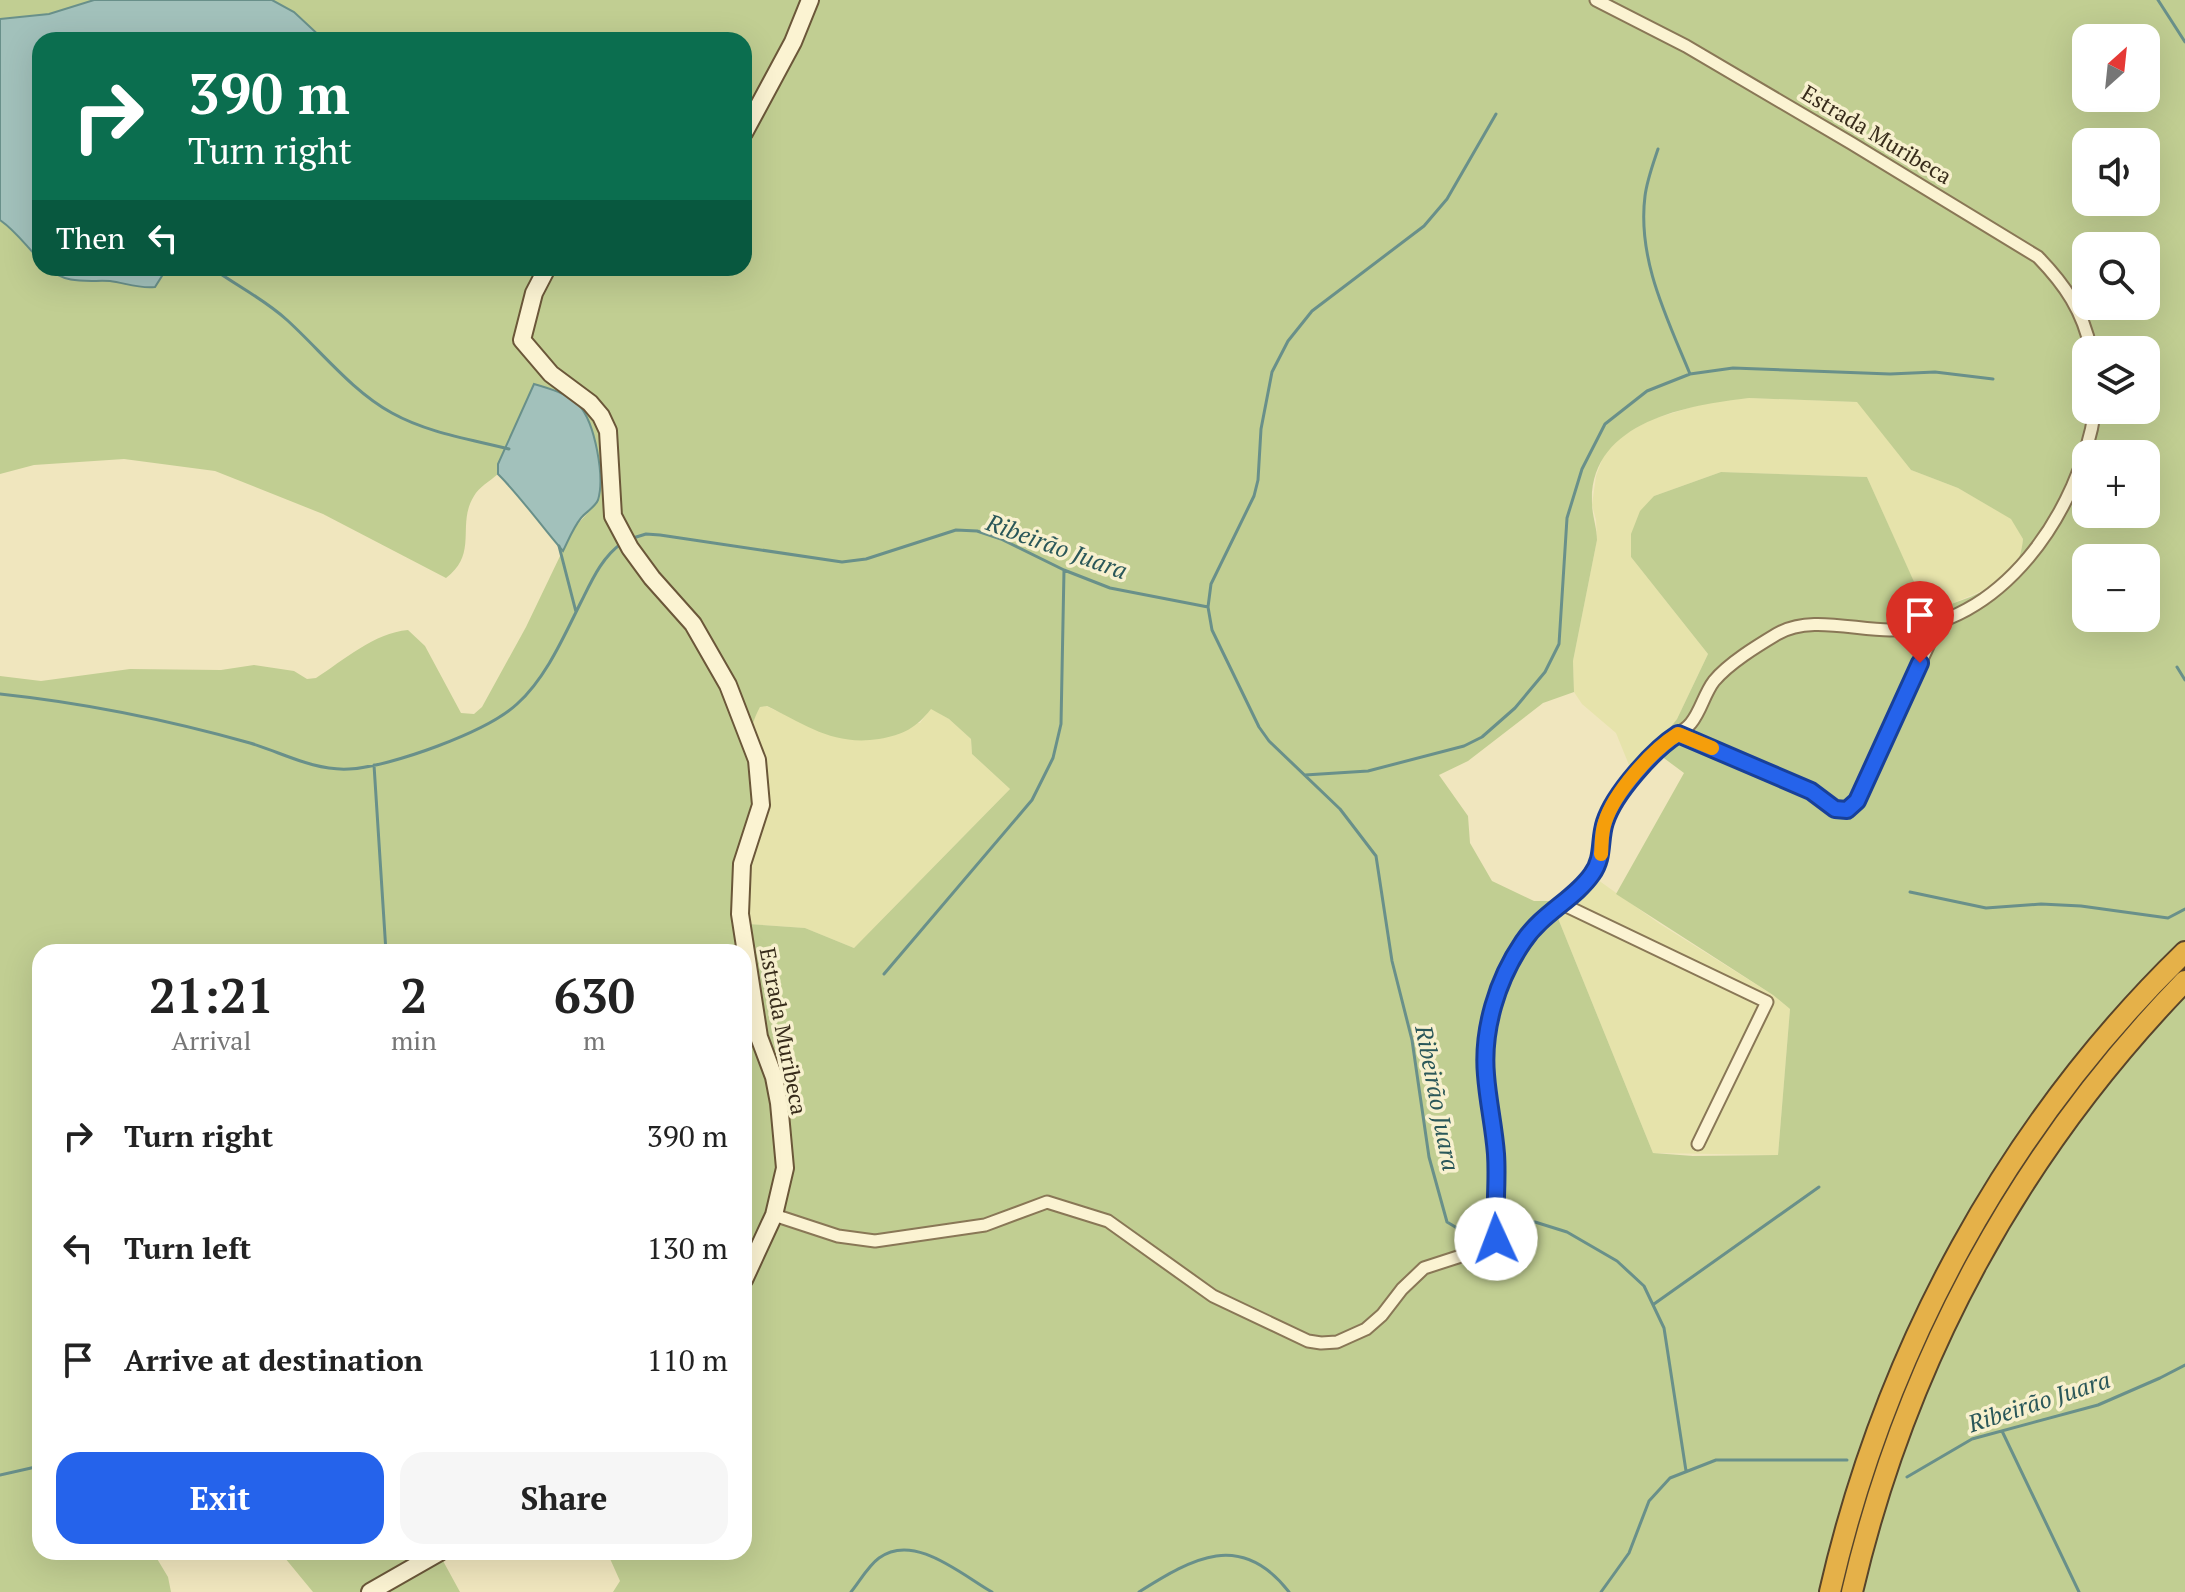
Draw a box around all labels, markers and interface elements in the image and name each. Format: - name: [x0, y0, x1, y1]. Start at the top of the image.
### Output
- north arrow: [2072, 24, 2160, 112]
- map controls: [2072, 24, 2160, 632]
- text: 390 m: [188, 56, 350, 130]
- icon: right: [56, 64, 160, 168]
- street label: Estrada Muribeca: [1797, 78, 1957, 190]
- text: Turn right: [188, 127, 352, 174]
- button: sound: [2072, 128, 2160, 216]
- icon: left: [141, 216, 185, 260]
- text: Then: [56, 218, 125, 258]
- button: search: [2072, 232, 2160, 320]
- button: layers: [2072, 336, 2160, 424]
- button: +: [2072, 440, 2160, 528]
- water label: Ribeirão Juara: [981, 505, 1132, 586]
- button: −: [2072, 544, 2160, 632]
- pin: [1886, 581, 1954, 663]
- icon: arrive: [1898, 593, 1942, 637]
- street label: Estrada Muribeca: [754, 945, 814, 1117]
- text: 21:21: [149, 963, 274, 1027]
- text: 2: [400, 963, 427, 1027]
- text: 630: [554, 963, 635, 1027]
- water label: Ribeirão Juara: [1408, 1021, 1468, 1174]
- text: Arrival: [172, 1023, 251, 1057]
- text: min: [391, 1023, 437, 1057]
- text: m: [583, 1023, 606, 1057]
- icon: right: [56, 1114, 100, 1158]
- text: Turn right: [124, 1116, 273, 1156]
- text: 390 m: [647, 1116, 728, 1156]
- position arrow: [1454, 1197, 1538, 1281]
- icon: left: [56, 1226, 100, 1270]
- text: Turn left: [124, 1228, 251, 1268]
- text: 130 m: [647, 1228, 728, 1268]
- icon: arrive: [56, 1338, 100, 1382]
- text: Arrive at destination: [124, 1340, 423, 1380]
- text: 110 m: [647, 1340, 728, 1380]
- water label: Ribeirão Juara: [1963, 1363, 2114, 1439]
- button: Exit: [56, 1452, 384, 1544]
- button: Share: [400, 1452, 728, 1544]

